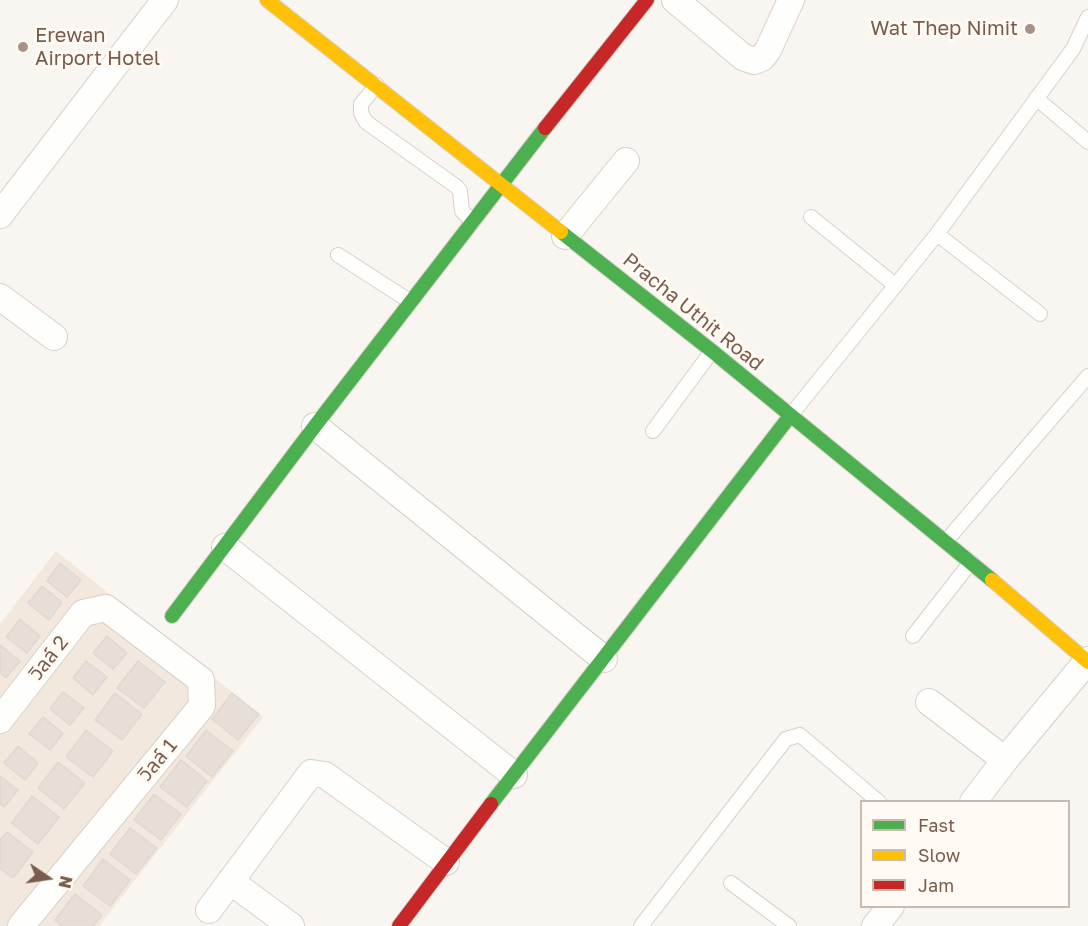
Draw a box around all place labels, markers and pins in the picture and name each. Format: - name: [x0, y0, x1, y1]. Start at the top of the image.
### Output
- place label: Wat Thep Nimit: [870, 17, 1018, 41]
- marker: Wat Thep Nimit: [1023, 22, 1037, 36]
- place label: Erewan Airport Hotel: [35, 24, 160, 71]
- marker: Erewan Airport Hotel: [16, 40, 30, 54]

